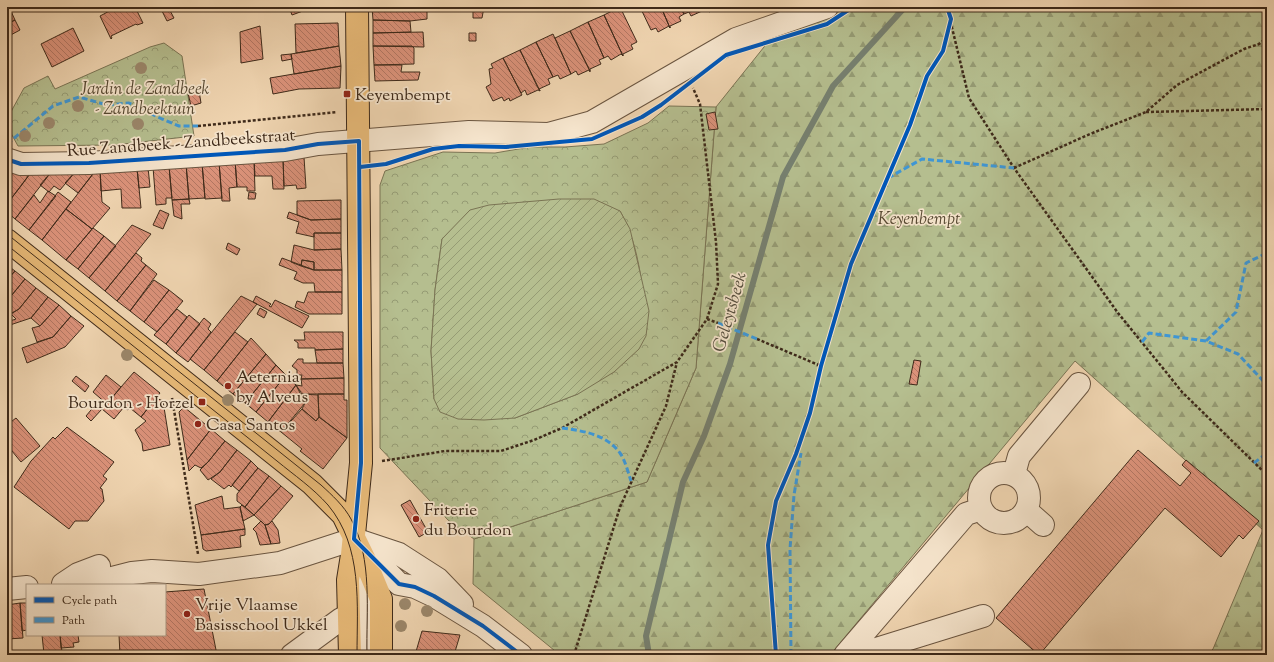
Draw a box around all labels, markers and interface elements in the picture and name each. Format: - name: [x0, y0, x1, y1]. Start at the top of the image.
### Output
- park label: Jardin de Zandbeek - Zandbeektuin: [80, 78, 210, 122]
- place label: Keyembempt: [355, 84, 451, 108]
- marker: Keyembempt: [342, 89, 352, 99]
- street label: Rue Zandbeek - Zandbeekstraat: [66, 124, 296, 164]
- park label: Keyenbempt: [878, 208, 960, 232]
- water label: Geleytsbeek: [707, 270, 755, 356]
- place label: Aeternia by Alveus: [236, 366, 308, 410]
- marker: Aeternia by Alveus: [223, 381, 233, 391]
- place label: Bourdon - Horzel: [68, 392, 194, 416]
- marker: Bourdon - Horzel: [197, 397, 207, 407]
- place label: Casa Santos: [206, 414, 295, 438]
- marker: Casa Santos: [193, 419, 203, 429]
- place label: Friterie du Bourdon: [424, 499, 512, 543]
- marker: Friterie du Bourdon: [411, 514, 421, 524]
- legend: [26, 584, 166, 636]
- text: Cycle path: [62, 592, 117, 610]
- place label: Vrije Vlaamse Basisschool Ukkel: [195, 594, 328, 638]
- marker: Vrije Vlaamse Basisschool Ukkel: [182, 609, 192, 619]
- text: Path: [62, 612, 85, 630]

